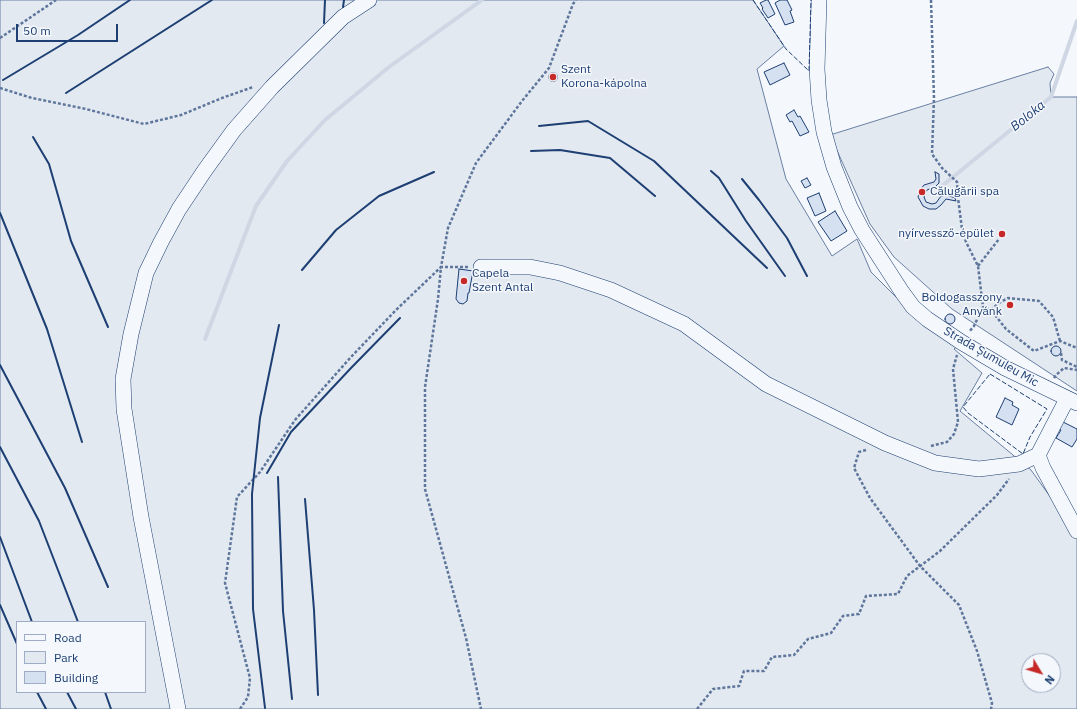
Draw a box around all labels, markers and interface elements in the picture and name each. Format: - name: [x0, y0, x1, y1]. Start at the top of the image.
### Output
- scale bar: [18, 16, 120, 42]
- text: 50 m: [23, 23, 51, 38]
- place label: Szent Korona-kápolna: [561, 63, 647, 91]
- marker: Szent Korona-kápolna: [548, 72, 558, 82]
- water label: Boloka: [1008, 97, 1048, 135]
- place label: Călugării spa: [930, 185, 999, 199]
- marker: Călugării spa: [917, 187, 927, 197]
- place label: nyírvessző-épület: [898, 227, 994, 241]
- marker: nyírvessző-épület: [997, 229, 1007, 239]
- place label: Capela Szent Antal: [472, 267, 533, 295]
- marker: Capela Szent Antal: [459, 276, 469, 286]
- place label: Boldogasszony Anyánk: [921, 291, 1002, 319]
- marker: Boldogasszony Anyánk: [1005, 300, 1015, 310]
- street label: Strada Șumuleu Mic: [941, 324, 1041, 390]
- legend: [16, 621, 146, 693]
- text: Road: [54, 630, 82, 645]
- text: Park: [54, 650, 78, 665]
- north arrow: [1021, 653, 1061, 693]
- text: Building: [54, 670, 98, 685]
- text: N: [1042, 672, 1058, 687]

